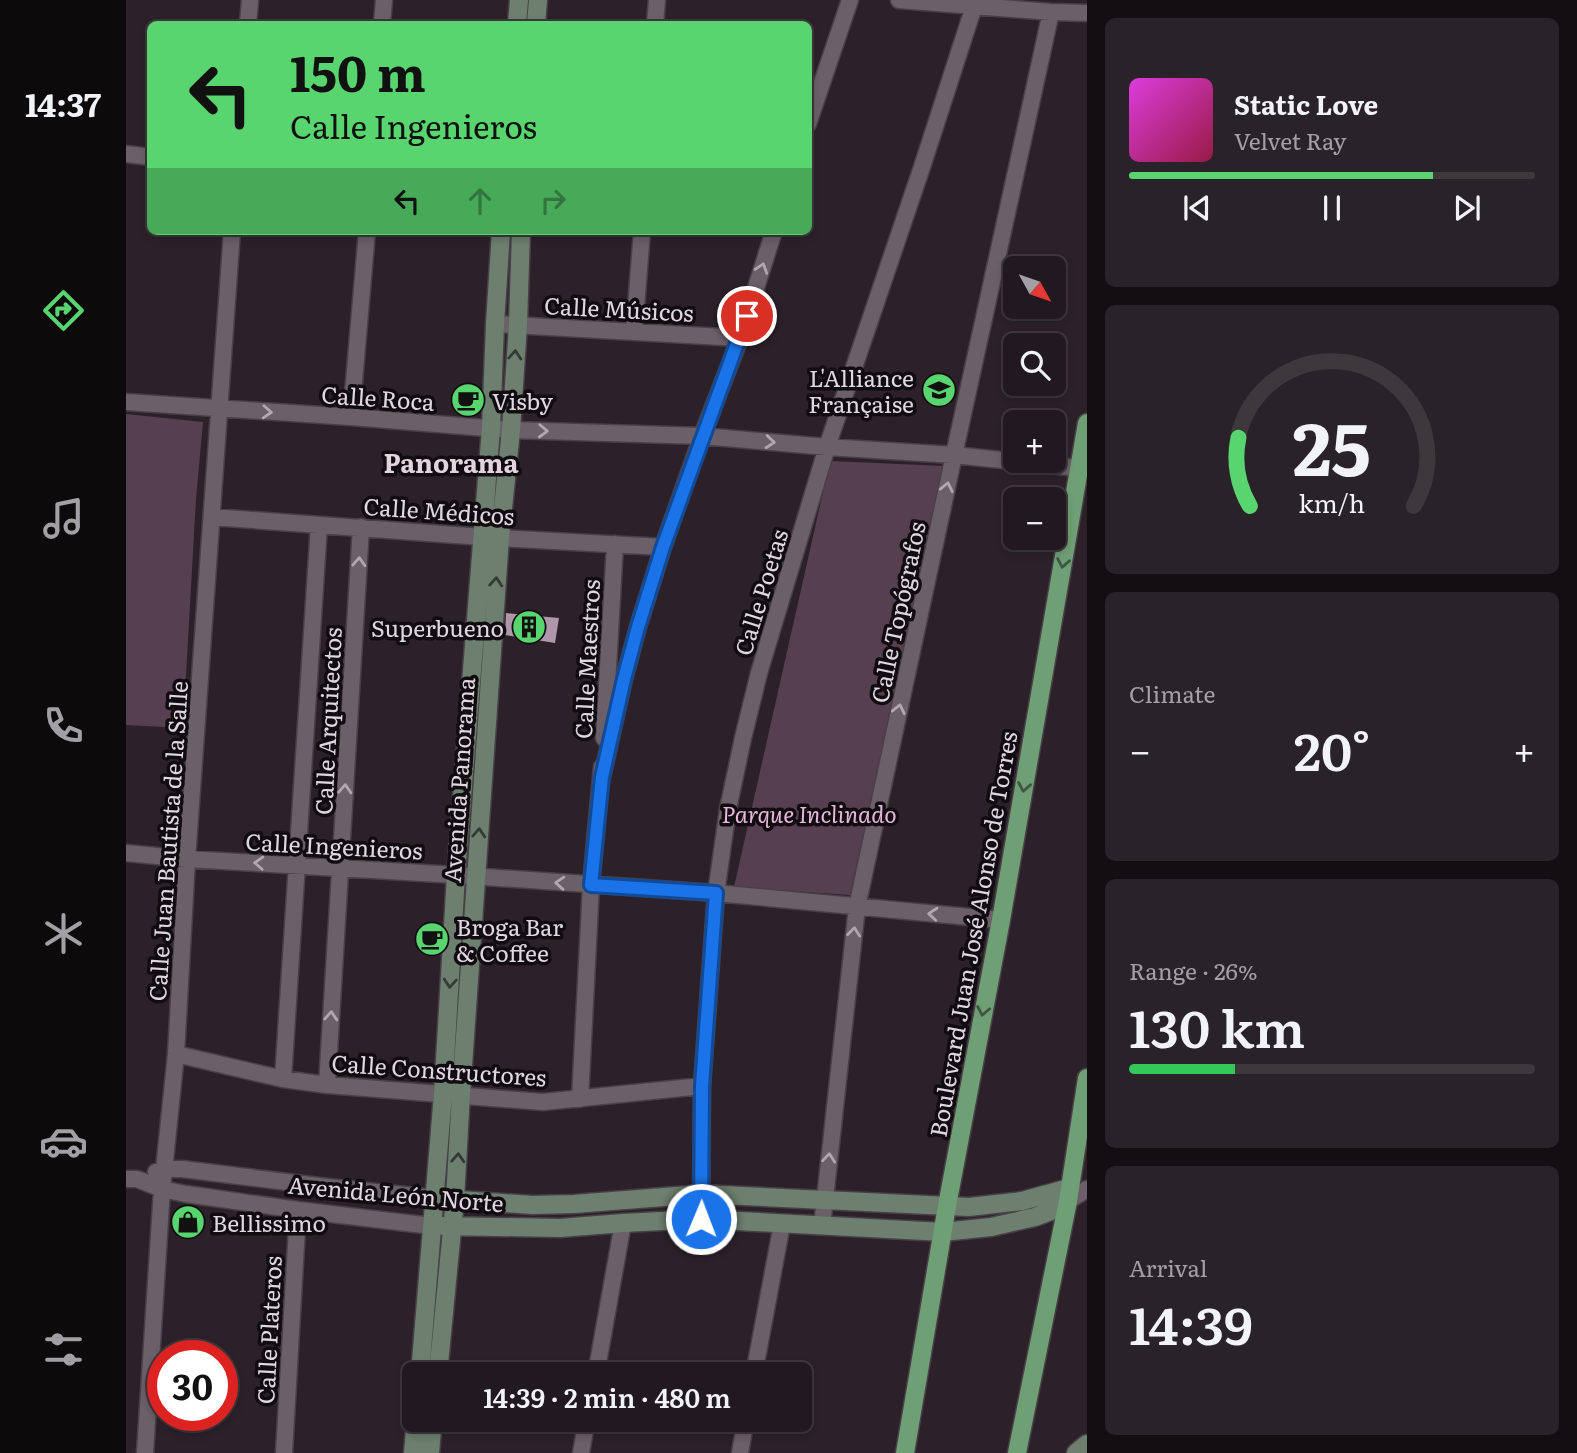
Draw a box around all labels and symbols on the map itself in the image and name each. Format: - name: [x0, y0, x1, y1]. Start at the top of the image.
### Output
- north arrow: [1003, 256, 1066, 318]
- one-way arrow: [754, 263, 769, 275]
- pin: [717, 286, 777, 346]
- street label: Calle Músicos: [543, 287, 695, 329]
- one-way arrow: [507, 350, 522, 361]
- place label: L'Alliance Française: [808, 360, 914, 420]
- school or university icon: L'Alliance Française: [920, 371, 958, 409]
- street label: Calle Roca: [320, 376, 436, 418]
- cafe icon: Visby: [449, 381, 487, 419]
- place label: Visby: [492, 383, 554, 417]
- one-way arrow: [262, 404, 273, 419]
- one-way arrow: [538, 423, 549, 438]
- one-way arrow: [765, 434, 776, 449]
- district label: Panorama: [383, 442, 519, 481]
- one-way arrow: [938, 481, 953, 493]
- street label: Calle Médicos: [362, 488, 516, 532]
- street label: Calle Topógrafos: [861, 518, 933, 706]
- street label: Calle Poetas: [725, 525, 795, 659]
- one-way arrow: [351, 556, 366, 567]
- one-way arrow: [1056, 557, 1071, 569]
- one-way arrow: [489, 576, 504, 587]
- street label: Calle Maestros: [565, 578, 607, 740]
- building icon: Superbueno: [510, 608, 548, 646]
- place label: Superbueno: [371, 610, 504, 644]
- street label: Calle Arquitectos: [305, 626, 349, 816]
- street label: Avenida Panorama: [434, 676, 482, 884]
- street label: Calle Juan Bautista de la Salle: [139, 680, 195, 1002]
- one-way arrow: [891, 703, 905, 715]
- street label: Boulevard Juan José Alonso de Torres: [920, 729, 1024, 1139]
- one-way arrow: [1017, 781, 1032, 793]
- one-way arrow: [338, 784, 353, 795]
- park label: Parque Inclinado: [721, 796, 897, 830]
- street label: Calle Ingenieros: [245, 823, 423, 867]
- one-way arrow: [471, 828, 486, 839]
- one-way arrow: [253, 856, 264, 871]
- one-way arrow: [554, 876, 565, 891]
- one-way arrow: [927, 906, 939, 921]
- place label: Broga Bar & Coffee: [456, 909, 563, 969]
- cafe icon: Broga Bar & Coffee: [413, 920, 451, 958]
- one-way arrow: [847, 926, 862, 938]
- one-way arrow: [442, 978, 457, 989]
- one-way arrow: [977, 1005, 992, 1017]
- one-way arrow: [323, 1011, 338, 1022]
- street label: Calle Constructores: [330, 1045, 548, 1093]
- one-way arrow: [450, 1152, 465, 1163]
- one-way arrow: [822, 1153, 837, 1164]
- street label: Avenida León Norte: [287, 1167, 505, 1219]
- position arrow: [664, 1182, 738, 1256]
- shop icon: Bellissimo: [169, 1203, 207, 1241]
- place label: Bellissimo: [212, 1205, 326, 1239]
- street label: Calle Plateros: [247, 1255, 289, 1405]
- speed limit sign: 30: [147, 1340, 238, 1431]

